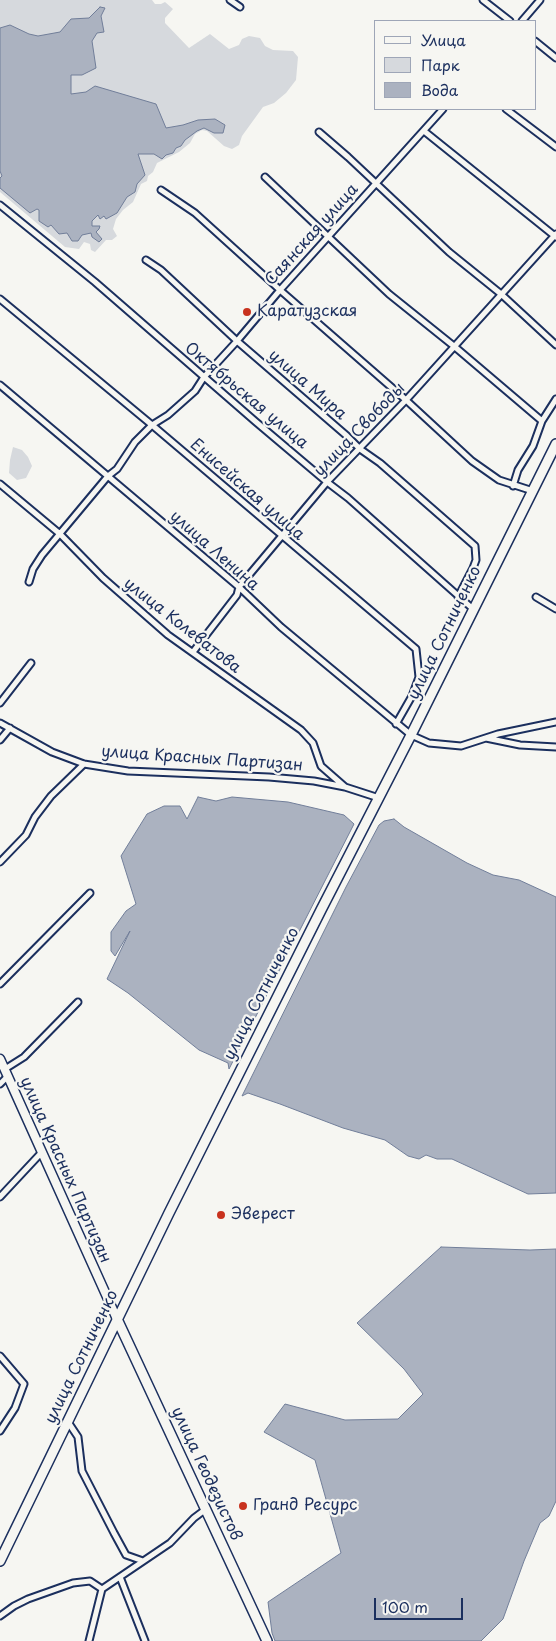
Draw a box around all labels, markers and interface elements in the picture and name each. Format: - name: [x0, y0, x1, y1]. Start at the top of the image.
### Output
- legend: [374, 20, 536, 110]
- text: Улица: [421, 28, 466, 51]
- text: Парк: [421, 53, 460, 76]
- text: Вода: [421, 78, 458, 101]
- street label: Саянская улица: [261, 180, 363, 290]
- place label: Каратузская: [257, 302, 357, 322]
- marker: Каратузская: [241, 306, 253, 318]
- street label: Октябрьская улица: [180, 339, 312, 453]
- street label: улица Мира: [264, 346, 350, 424]
- street label: улица Свободы: [310, 379, 410, 481]
- street label: Енисейская улица: [186, 435, 308, 545]
- street label: улица Ленина: [165, 507, 263, 595]
- street label: улица Сотниченко: [404, 563, 486, 703]
- street label: улица Колеватова: [120, 574, 244, 678]
- street label: улица Красных Партизан: [101, 742, 303, 776]
- street label: улица Сотниченко: [220, 924, 304, 1064]
- street label: улица Красных Партизан: [15, 1074, 115, 1266]
- place label: Эверест: [231, 1205, 295, 1225]
- marker: Эверест: [215, 1209, 227, 1221]
- street label: улица Сотниченко: [41, 1287, 123, 1427]
- street label: улица Геодезистов: [167, 1404, 245, 1544]
- place label: Гранд Ресурс: [253, 1496, 357, 1516]
- marker: Гранд Ресурс: [237, 1500, 249, 1512]
- scale bar: [376, 1588, 465, 1620]
- text: 100 m: [382, 1595, 428, 1618]

